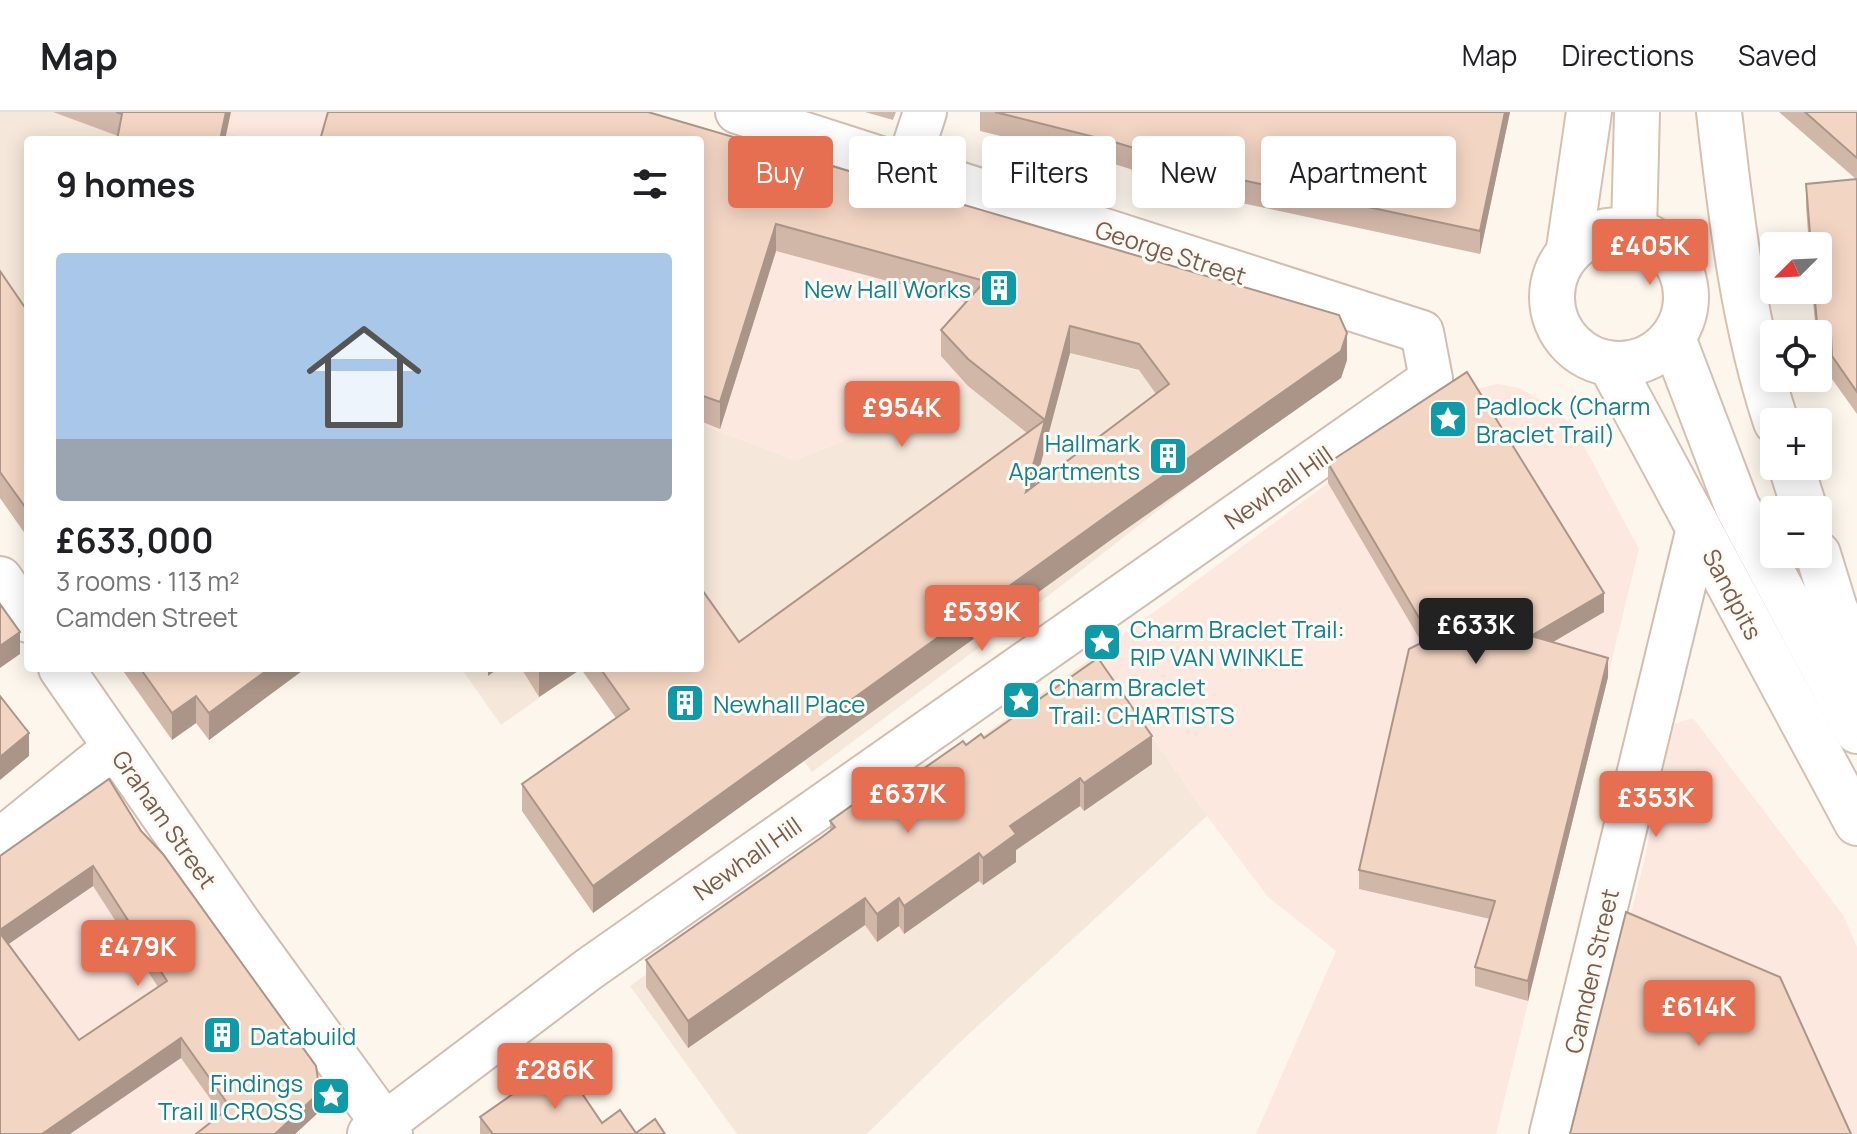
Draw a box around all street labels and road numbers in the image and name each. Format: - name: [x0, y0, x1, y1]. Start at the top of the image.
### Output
- street label: George Street: [1091, 212, 1251, 292]
- street label: Newhall Hill: [1217, 438, 1339, 536]
- street label: Sandpits: [1695, 543, 1771, 645]
- street label: Graham Street: [105, 743, 225, 895]
- street label: Newhall Hill: [686, 809, 808, 907]
- street label: Camden Street: [1556, 885, 1626, 1057]

